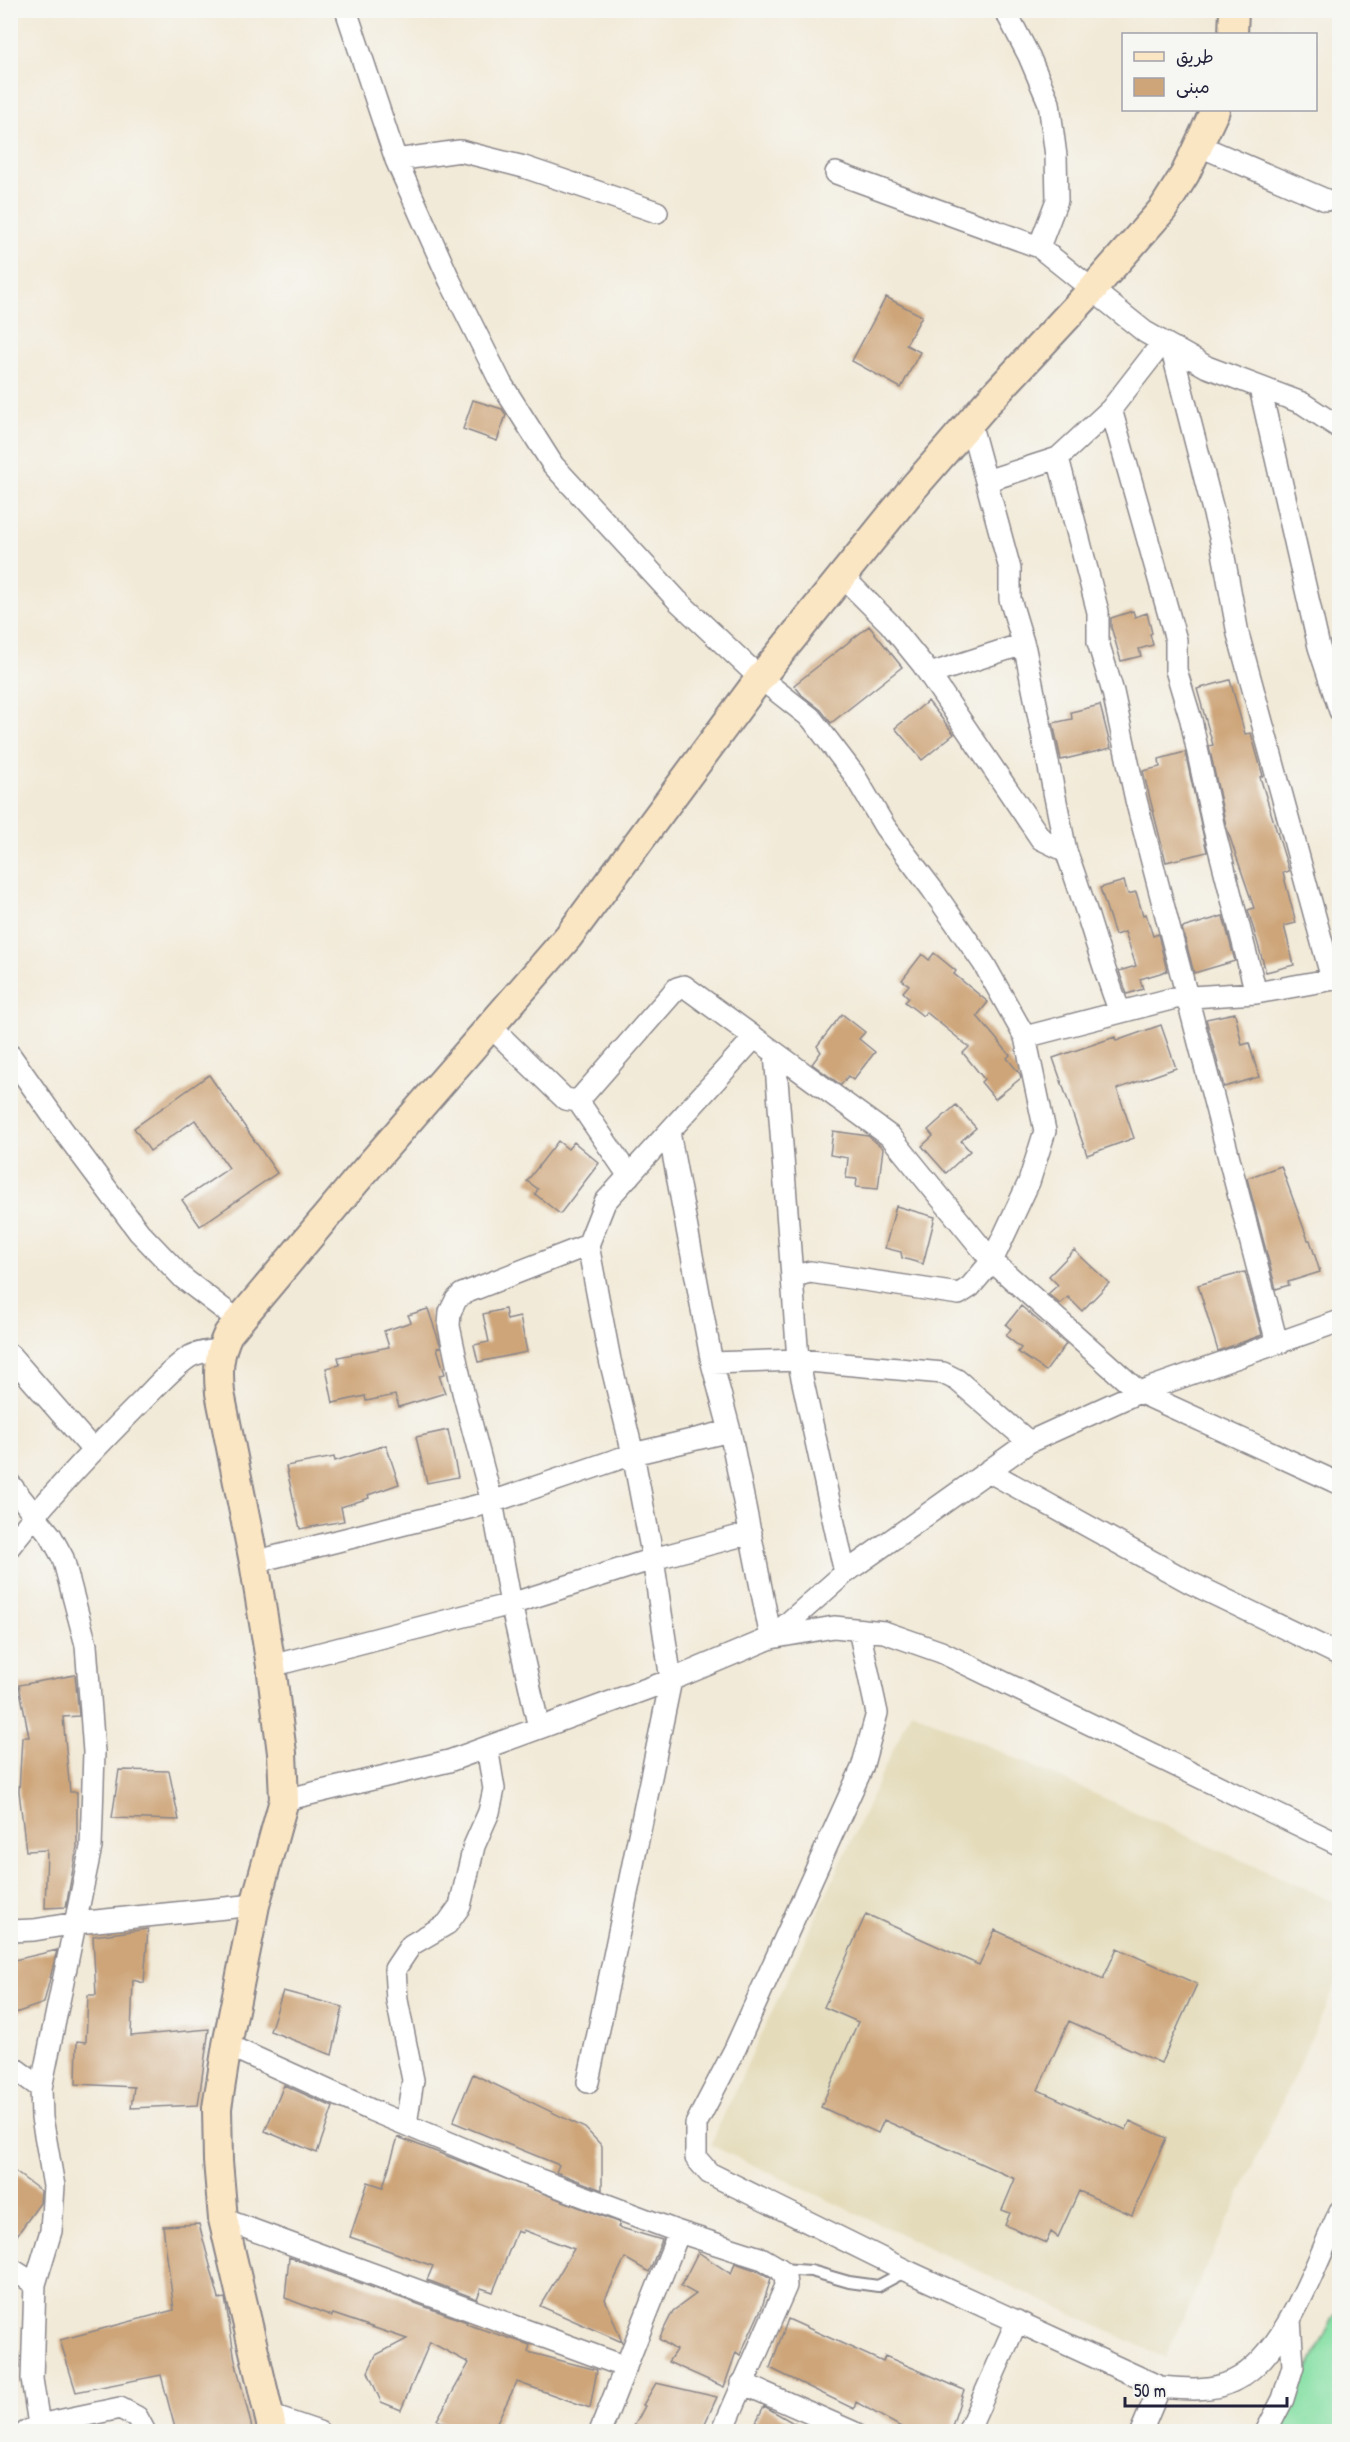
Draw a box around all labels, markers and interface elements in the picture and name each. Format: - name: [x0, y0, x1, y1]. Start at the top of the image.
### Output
- legend: [1122, 33, 1317, 111]
- text: طريق: [1176, 44, 1214, 69]
- text: مبنى: [1176, 74, 1210, 99]
- scale bar: [1125, 2370, 1287, 2408]
- text: 50 m: [1134, 2378, 1166, 2403]

